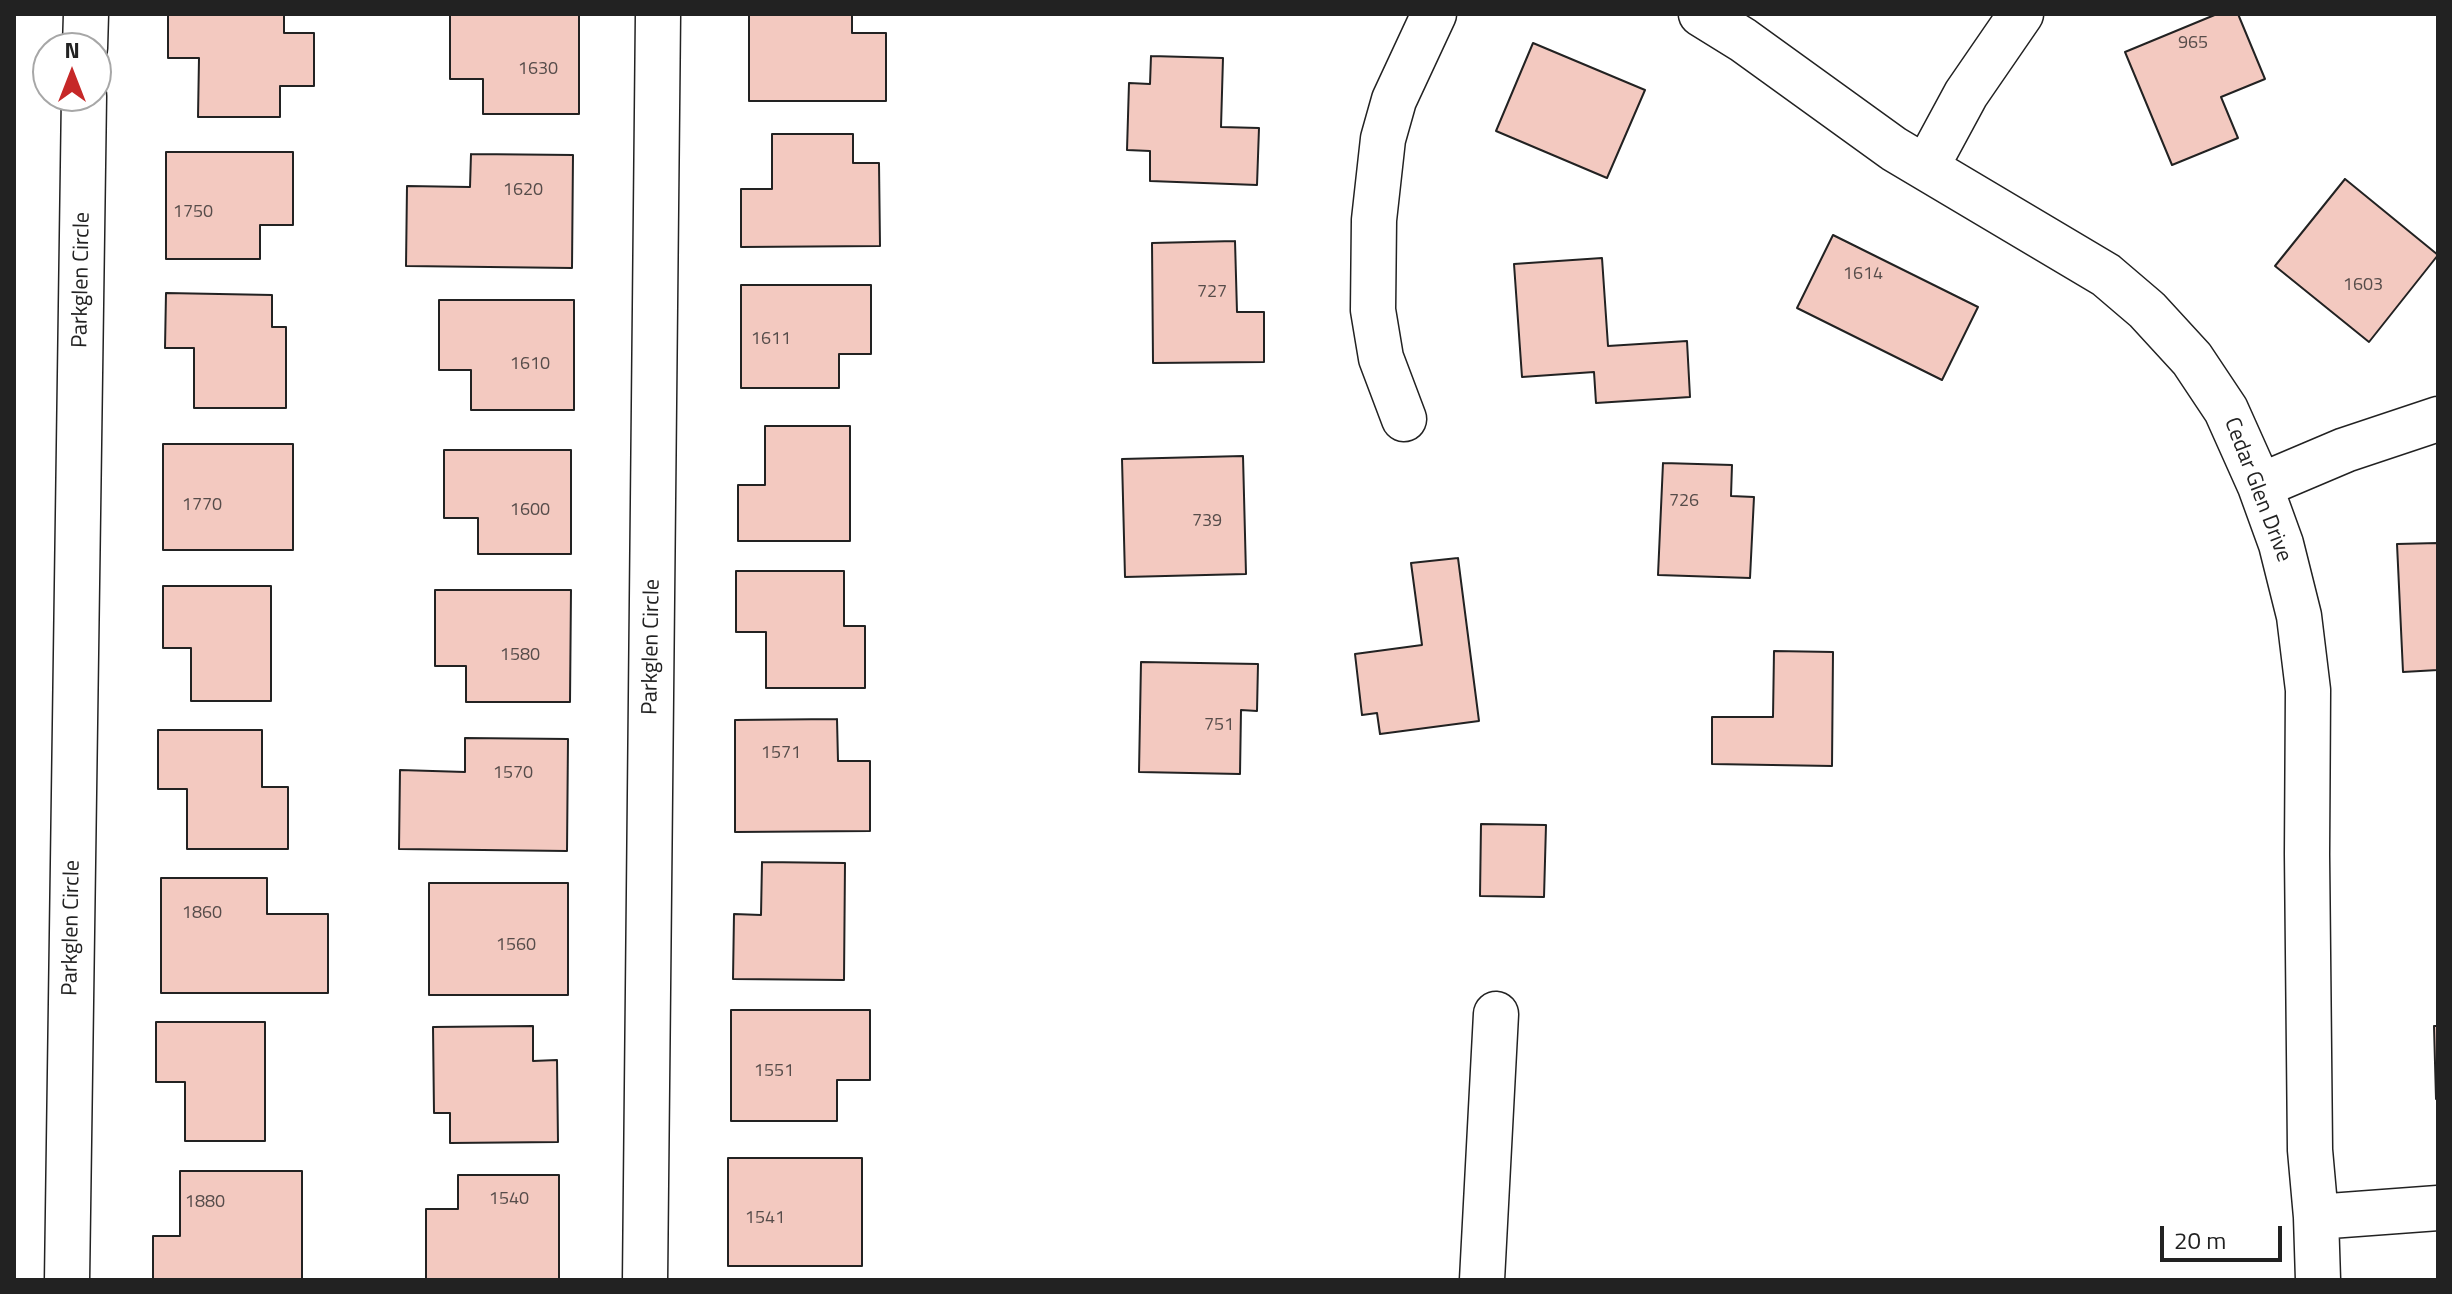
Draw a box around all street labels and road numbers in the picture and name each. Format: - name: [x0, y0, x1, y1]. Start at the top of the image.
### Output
- street label: Parkglen Circle: [68, 212, 96, 348]
- street label: Cedar Glen Drive: [2217, 414, 2297, 566]
- street label: Parkglen Circle: [638, 579, 666, 715]
- street label: Parkglen Circle: [58, 860, 86, 996]

